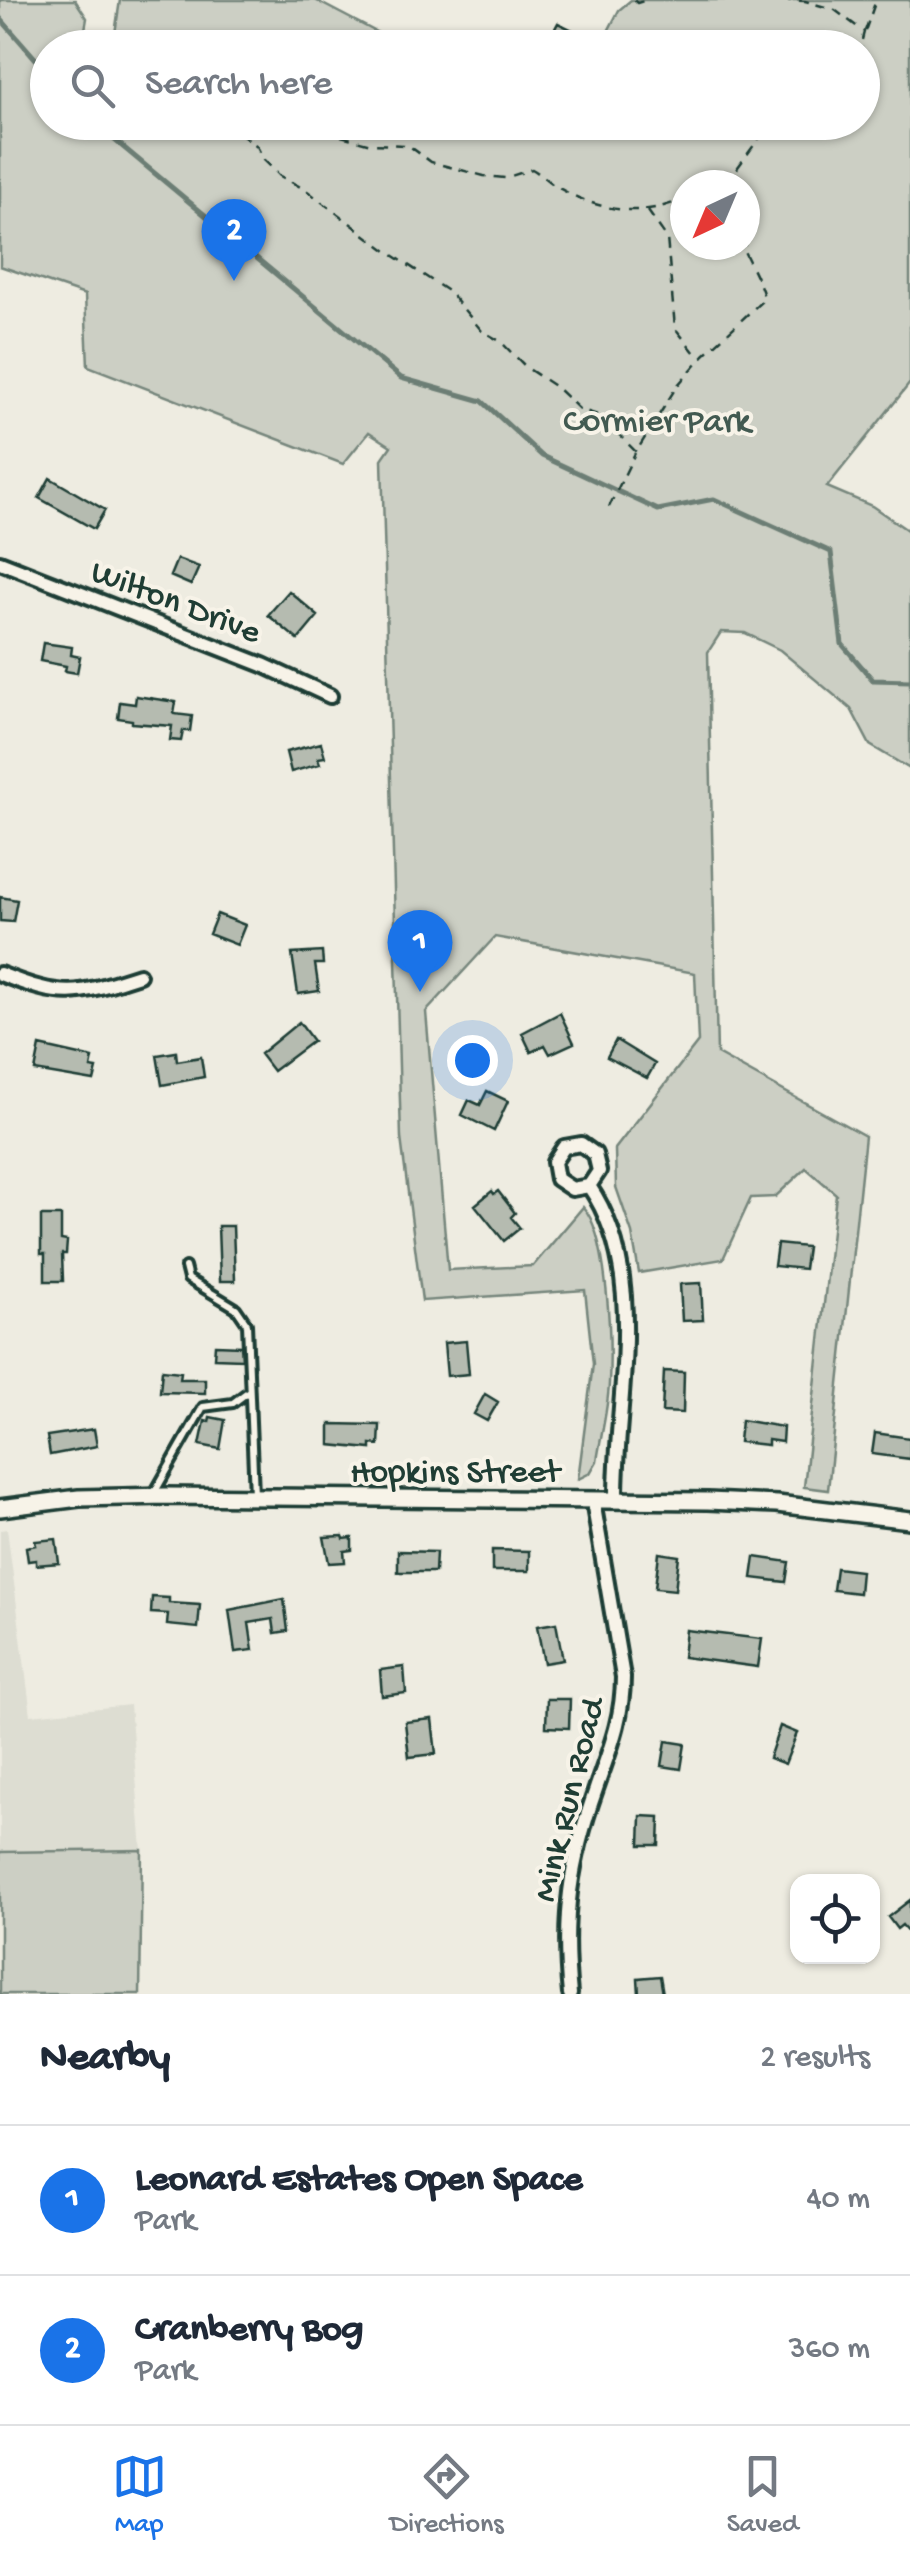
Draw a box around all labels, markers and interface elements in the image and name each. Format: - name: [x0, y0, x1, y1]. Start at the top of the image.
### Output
- search box: [30, 30, 880, 140]
- icon: search: [65, 58, 120, 113]
- text: Search here: [145, 63, 332, 107]
- north arrow: [670, 170, 760, 260]
- pin: 2: [202, 198, 266, 281]
- park label: Cormier Park: [563, 403, 754, 444]
- street label: Wilton Drive: [84, 553, 267, 656]
- pin: 1: [388, 910, 452, 992]
- your location: [447, 1035, 498, 1086]
- street label: Hopkins Street: [350, 1454, 563, 1495]
- street label: Mink Run Road: [526, 1692, 617, 1906]
- map controls: [790, 1874, 880, 1964]
- button: locate: [790, 1874, 880, 1964]
- text: Nearby: [40, 2035, 170, 2084]
- text: 2 results: [760, 2040, 870, 2078]
- text: Leonard Estates Open Space: [135, 2159, 583, 2203]
- text: 1: [66, 2181, 79, 2219]
- text: 40 m: [806, 2181, 870, 2219]
- text: Park: [135, 2203, 196, 2241]
- text: Cranberry Bog: [135, 2309, 363, 2353]
- text: 2: [65, 2331, 80, 2369]
- text: 360 m: [789, 2331, 870, 2369]
- text: Park: [135, 2353, 196, 2391]
- tab: Map: [112, 2449, 167, 2542]
- tab: Directions: [390, 2449, 504, 2542]
- tab: Saved: [727, 2449, 798, 2542]

